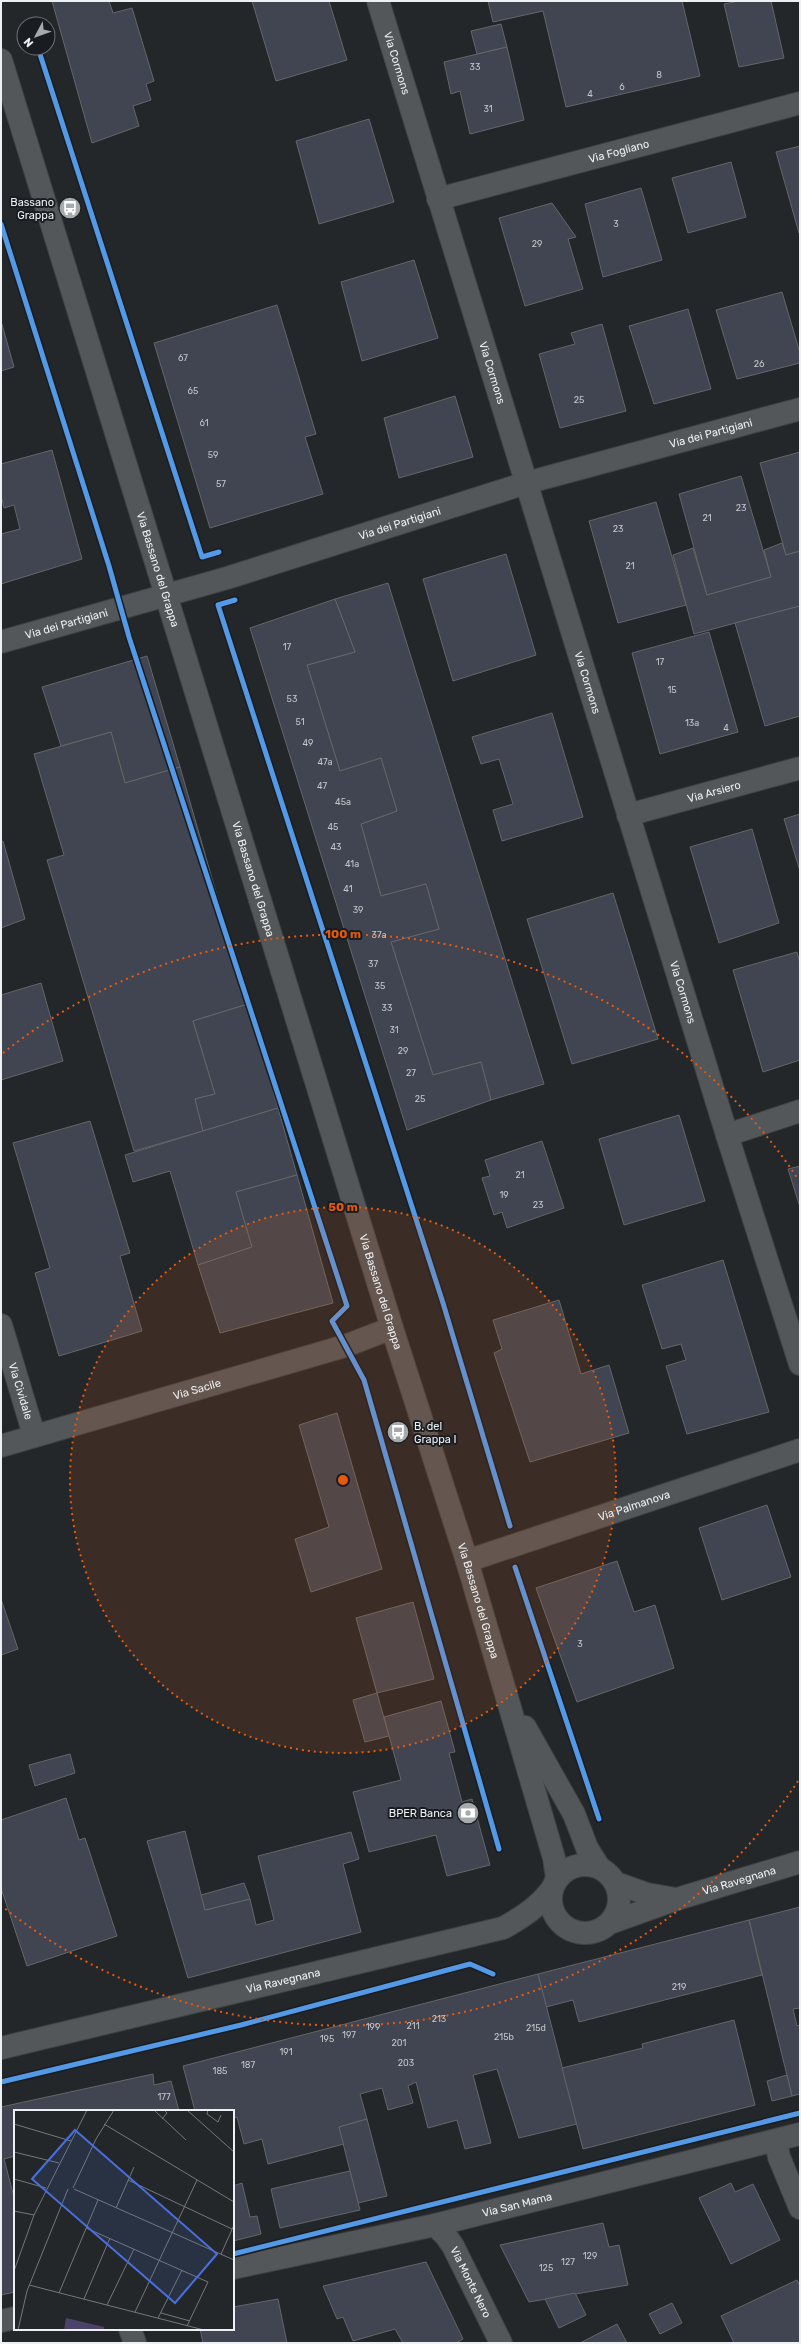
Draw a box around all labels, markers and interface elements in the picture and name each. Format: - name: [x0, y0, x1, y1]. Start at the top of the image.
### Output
- north arrow: [16, 16, 56, 56]
- street label: Via Cormons: [381, 30, 413, 96]
- text: N: [21, 35, 36, 49]
- house number: 33: [470, 62, 480, 72]
- house number: 8: [656, 70, 662, 80]
- house number: 6: [619, 82, 625, 92]
- house number: 4: [587, 89, 593, 99]
- house number: 31: [483, 104, 493, 114]
- street label: Via Fogliano: [587, 137, 651, 165]
- bus stop icon: Bassano Grappa: [57, 195, 83, 221]
- place label: Bassano Grappa: [10, 196, 54, 222]
- house number: 3: [613, 219, 619, 229]
- house number: 29: [532, 239, 542, 249]
- street label: Via Cormons: [477, 340, 508, 406]
- house number: 67: [178, 353, 188, 363]
- house number: 26: [754, 359, 765, 369]
- house number: 65: [188, 386, 198, 396]
- house number: 25: [574, 395, 584, 405]
- street label: Via dei Partigiani: [668, 416, 754, 451]
- house number: 61: [199, 418, 209, 428]
- house number: 59: [208, 450, 218, 460]
- house number: 57: [216, 479, 226, 489]
- house number: 23: [736, 503, 746, 513]
- street label: Via dei Partigiani: [357, 504, 442, 542]
- street label: Via Bassano del Grappa: [134, 510, 182, 629]
- house number: 21: [702, 513, 712, 523]
- house number: 23: [613, 524, 623, 534]
- house number: 21: [625, 561, 635, 571]
- street label: Via dei Partigiani: [23, 606, 109, 641]
- house number: 17: [283, 642, 292, 652]
- street label: Via Cormons: [572, 650, 604, 716]
- house number: 17: [656, 657, 665, 667]
- house number: 15: [667, 685, 677, 695]
- house number: 53: [287, 694, 297, 704]
- house number: 51: [295, 717, 305, 727]
- house number: 13a: [685, 718, 699, 728]
- house number: 4: [723, 723, 729, 733]
- house number: 49: [303, 738, 313, 748]
- house number: 47a: [317, 757, 333, 767]
- street label: Via Arsiero: [686, 778, 742, 805]
- house number: 47: [317, 781, 327, 791]
- house number: 45a: [335, 797, 351, 807]
- street label: Via Bassano del Grappa: [230, 820, 277, 938]
- house number: 45: [328, 822, 338, 832]
- house number: 43: [331, 842, 342, 852]
- house number: 41a: [345, 859, 359, 869]
- house number: 41: [343, 884, 353, 894]
- house number: 39: [353, 905, 363, 915]
- text: 100 m: [325, 927, 361, 941]
- house number: 37a: [372, 930, 387, 940]
- house number: 37: [368, 959, 378, 969]
- street label: Via Cormons: [667, 959, 699, 1025]
- house number: 35: [375, 981, 385, 991]
- house number: 33: [382, 1003, 392, 1013]
- house number: 31: [389, 1025, 399, 1035]
- house number: 29: [398, 1046, 408, 1056]
- house number: 27: [406, 1068, 416, 1078]
- house number: 25: [415, 1094, 425, 1104]
- house number: 21: [515, 1170, 525, 1180]
- house number: 19: [499, 1190, 509, 1200]
- text: 50 m: [328, 1200, 358, 1214]
- house number: 23: [533, 1200, 543, 1210]
- street label: Via Bassano del Grappa: [357, 1232, 405, 1351]
- street label: Via Cividale: [6, 1361, 36, 1421]
- street label: Via Sacile: [171, 1376, 222, 1402]
- bus stop icon: B. del Grappa I: [385, 1419, 411, 1445]
- place label: B. del Grappa I: [414, 1420, 457, 1446]
- centre of rings: [336, 1473, 350, 1487]
- street label: Via Palmanova: [596, 1487, 672, 1523]
- street label: Via Bassano del Grappa: [455, 1541, 502, 1660]
- house number: 3: [577, 1639, 583, 1649]
- bank icon: BPER Banca: [455, 1800, 481, 1826]
- place label: BPER Banca: [389, 1807, 452, 1820]
- street label: Via Ravegnana: [701, 1863, 777, 1897]
- street label: Via Ravegnana: [245, 1965, 322, 1996]
- house number: 219: [672, 1982, 686, 1992]
- house number: 213: [432, 2014, 446, 2024]
- house number: 211: [407, 2021, 420, 2031]
- house number: 199: [366, 2022, 380, 2032]
- house number: 215d: [526, 2023, 546, 2033]
- house number: 197: [342, 2030, 356, 2040]
- house number: 215b: [494, 2032, 514, 2042]
- house number: 195: [320, 2034, 334, 2044]
- house number: 201: [392, 2038, 407, 2048]
- house number: 191: [279, 2047, 293, 2057]
- house number: 203: [398, 2058, 414, 2068]
- house number: 187: [241, 2060, 255, 2070]
- house number: 185: [213, 2066, 227, 2076]
- house number: 177: [157, 2092, 171, 2102]
- inset map: [14, 2110, 234, 2330]
- street label: Via San Mama: [481, 2190, 553, 2220]
- street label: Via Monte Nero: [448, 2244, 494, 2320]
- house number: 129: [583, 2251, 597, 2261]
- house number: 127: [561, 2257, 575, 2267]
- house number: 125: [539, 2263, 553, 2273]

